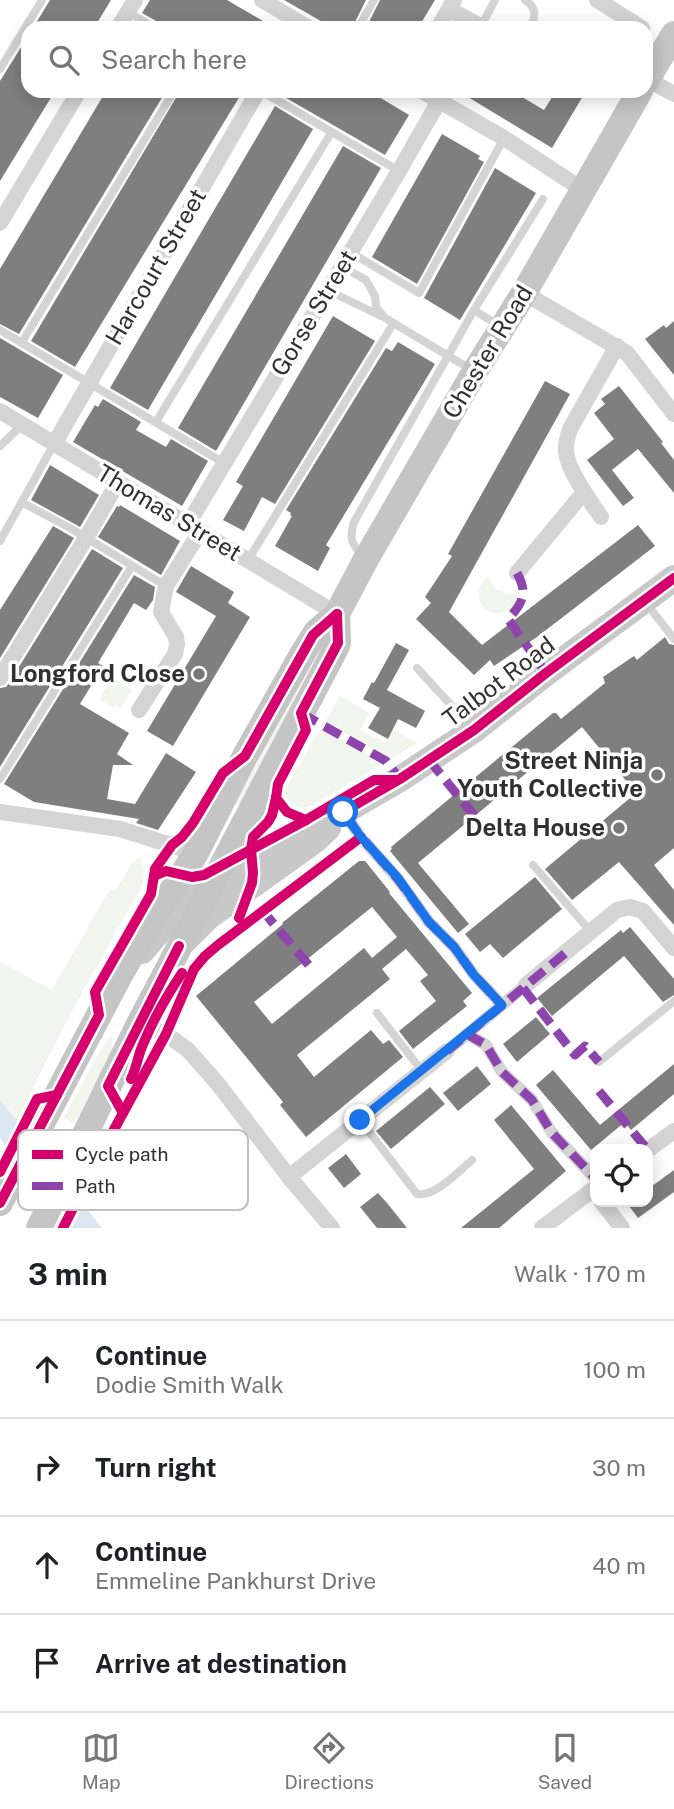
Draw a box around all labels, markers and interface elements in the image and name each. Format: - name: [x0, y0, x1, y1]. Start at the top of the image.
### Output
- search box: [21, 21, 653, 98]
- icon: search: [45, 41, 83, 79]
- text: Search here: [101, 44, 247, 75]
- street label: Harcourt Street: [99, 183, 211, 350]
- street label: Gorse Street: [265, 244, 362, 381]
- street label: Chester Road: [436, 280, 538, 423]
- street label: Thomas Street: [92, 458, 247, 566]
- street label: Talbot Road: [437, 630, 560, 732]
- place label: Longford Close: [10, 659, 185, 687]
- marker: Longford Close: [191, 666, 207, 682]
- place label: Street Ninja Youth Collective: [457, 746, 643, 802]
- marker: Street Ninja Youth Collective: [649, 767, 665, 783]
- route start: [327, 796, 358, 827]
- place label: Delta House: [465, 813, 605, 841]
- marker: Delta House: [611, 820, 627, 836]
- route end: [344, 1104, 375, 1135]
- legend: [18, 1130, 248, 1210]
- text: Cycle path: [75, 1143, 168, 1165]
- map controls: [590, 1144, 653, 1207]
- button: locate: [590, 1144, 653, 1207]
- text: Path: [75, 1175, 115, 1197]
- text: 3 min: [28, 1256, 107, 1292]
- text: Walk · 170 m: [514, 1260, 646, 1287]
- text: Continue: [95, 1340, 207, 1371]
- icon: ahead: [28, 1350, 66, 1388]
- text: 100 m: [583, 1356, 646, 1383]
- text: Dodie Smith Walk: [95, 1371, 284, 1398]
- icon: right: [28, 1448, 66, 1486]
- text: Turn right: [95, 1452, 217, 1483]
- text: 30 m: [592, 1454, 646, 1481]
- text: Continue: [95, 1536, 207, 1567]
- icon: ahead: [28, 1546, 66, 1584]
- text: 40 m: [592, 1552, 646, 1579]
- text: Emmeline Pankhurst Drive: [95, 1567, 376, 1594]
- icon: arrive: [28, 1644, 66, 1682]
- text: Arrive at destination: [95, 1648, 347, 1679]
- tab: Map: [82, 1729, 121, 1793]
- tab: Directions: [285, 1729, 374, 1793]
- tab: Saved: [538, 1729, 592, 1793]

